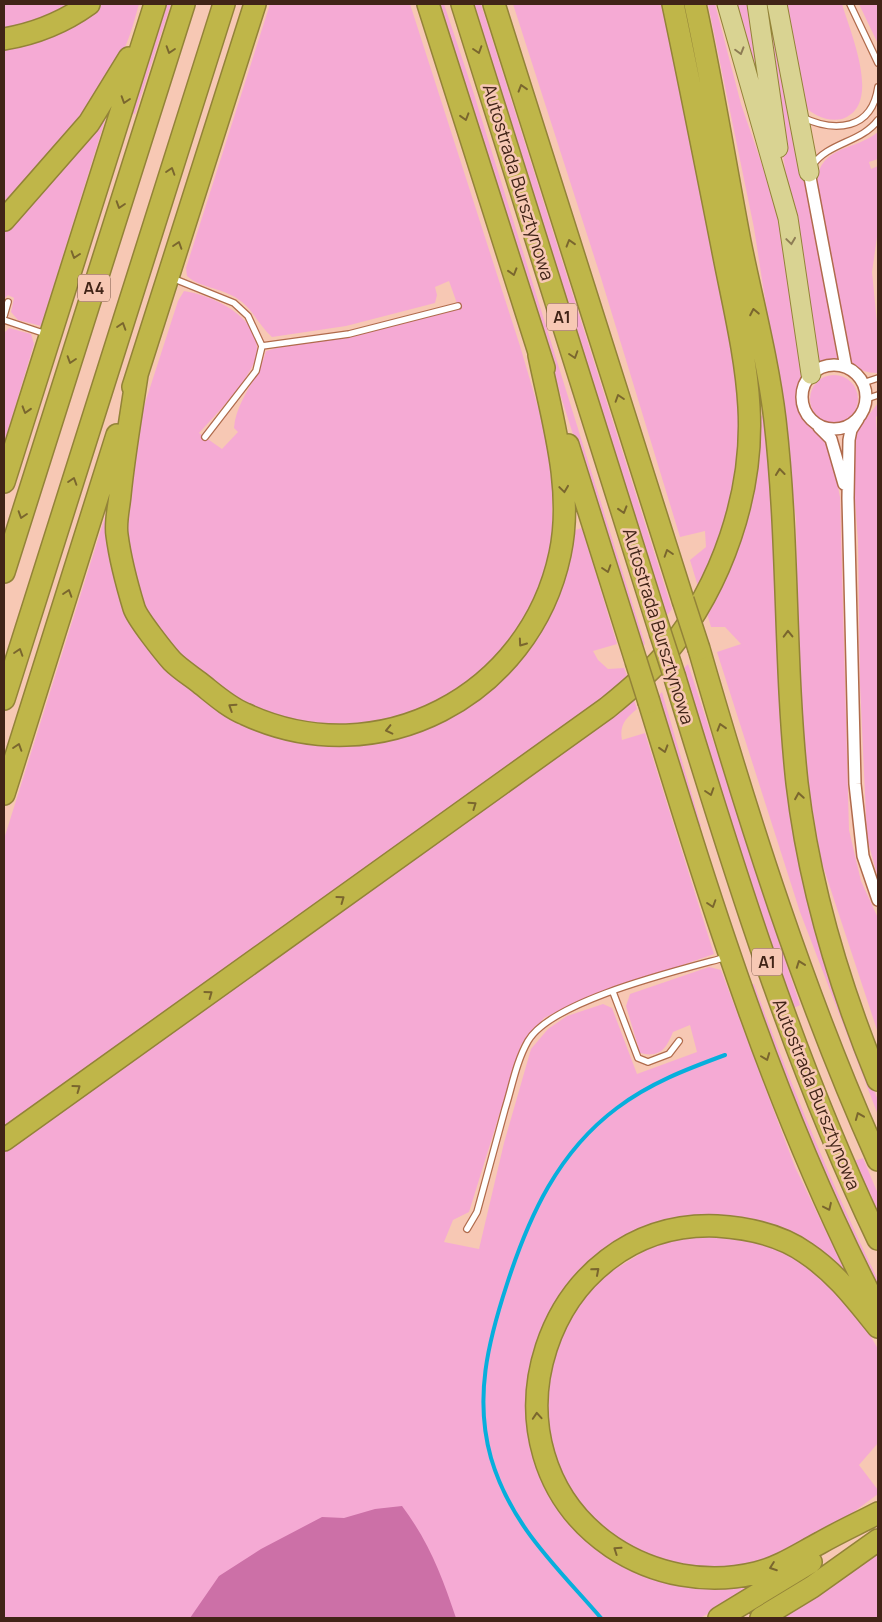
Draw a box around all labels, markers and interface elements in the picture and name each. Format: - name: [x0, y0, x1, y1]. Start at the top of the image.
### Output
- one-way arrow: [472, 45, 482, 54]
- one-way arrow: [165, 46, 175, 54]
- one-way arrow: [735, 46, 745, 54]
- street label: Autostrada Bursztynowa: [478, 81, 560, 283]
- one-way arrow: [517, 85, 527, 93]
- one-way arrow: [120, 96, 130, 104]
- one-way arrow: [459, 112, 469, 120]
- one-way arrow: [166, 168, 176, 176]
- one-way arrow: [116, 200, 126, 209]
- one-way arrow: [785, 238, 796, 246]
- one-way arrow: [566, 240, 576, 248]
- one-way arrow: [172, 241, 182, 250]
- one-way arrow: [71, 251, 81, 259]
- one-way arrow: [508, 267, 518, 275]
- road number: A4: [78, 274, 110, 302]
- road number: A1: [547, 304, 577, 330]
- one-way arrow: [749, 307, 760, 316]
- one-way arrow: [116, 322, 126, 331]
- one-way arrow: [568, 350, 578, 359]
- one-way arrow: [67, 355, 77, 364]
- one-way arrow: [615, 395, 625, 403]
- one-way arrow: [22, 406, 32, 414]
- one-way arrow: [775, 468, 786, 476]
- one-way arrow: [67, 477, 77, 485]
- one-way arrow: [558, 486, 569, 494]
- one-way arrow: [617, 506, 627, 514]
- one-way arrow: [18, 510, 28, 518]
- street label: Autostrada Bursztynowa: [618, 525, 700, 727]
- one-way arrow: [664, 549, 674, 558]
- one-way arrow: [601, 564, 611, 572]
- one-way arrow: [62, 589, 72, 597]
- one-way arrow: [783, 630, 793, 638]
- one-way arrow: [519, 637, 528, 646]
- one-way arrow: [13, 649, 23, 657]
- one-way arrow: [228, 704, 238, 713]
- one-way arrow: [717, 723, 727, 731]
- one-way arrow: [384, 724, 393, 735]
- one-way arrow: [13, 744, 23, 752]
- one-way arrow: [658, 744, 668, 753]
- one-way arrow: [704, 787, 714, 795]
- one-way arrow: [795, 792, 805, 801]
- one-way arrow: [467, 802, 477, 811]
- one-way arrow: [335, 896, 345, 905]
- one-way arrow: [707, 899, 717, 908]
- road number: A1: [752, 949, 782, 976]
- one-way arrow: [796, 960, 806, 969]
- one-way arrow: [203, 991, 213, 1000]
- street label: Autostrada Bursztynowa: [768, 995, 866, 1193]
- one-way arrow: [760, 1052, 770, 1061]
- one-way arrow: [71, 1085, 81, 1094]
- one-way arrow: [854, 1112, 864, 1120]
- one-way arrow: [822, 1202, 832, 1211]
- one-way arrow: [590, 1267, 599, 1276]
- one-way arrow: [532, 1412, 543, 1420]
- one-way arrow: [613, 1547, 623, 1556]
- one-way arrow: [769, 1561, 778, 1571]

